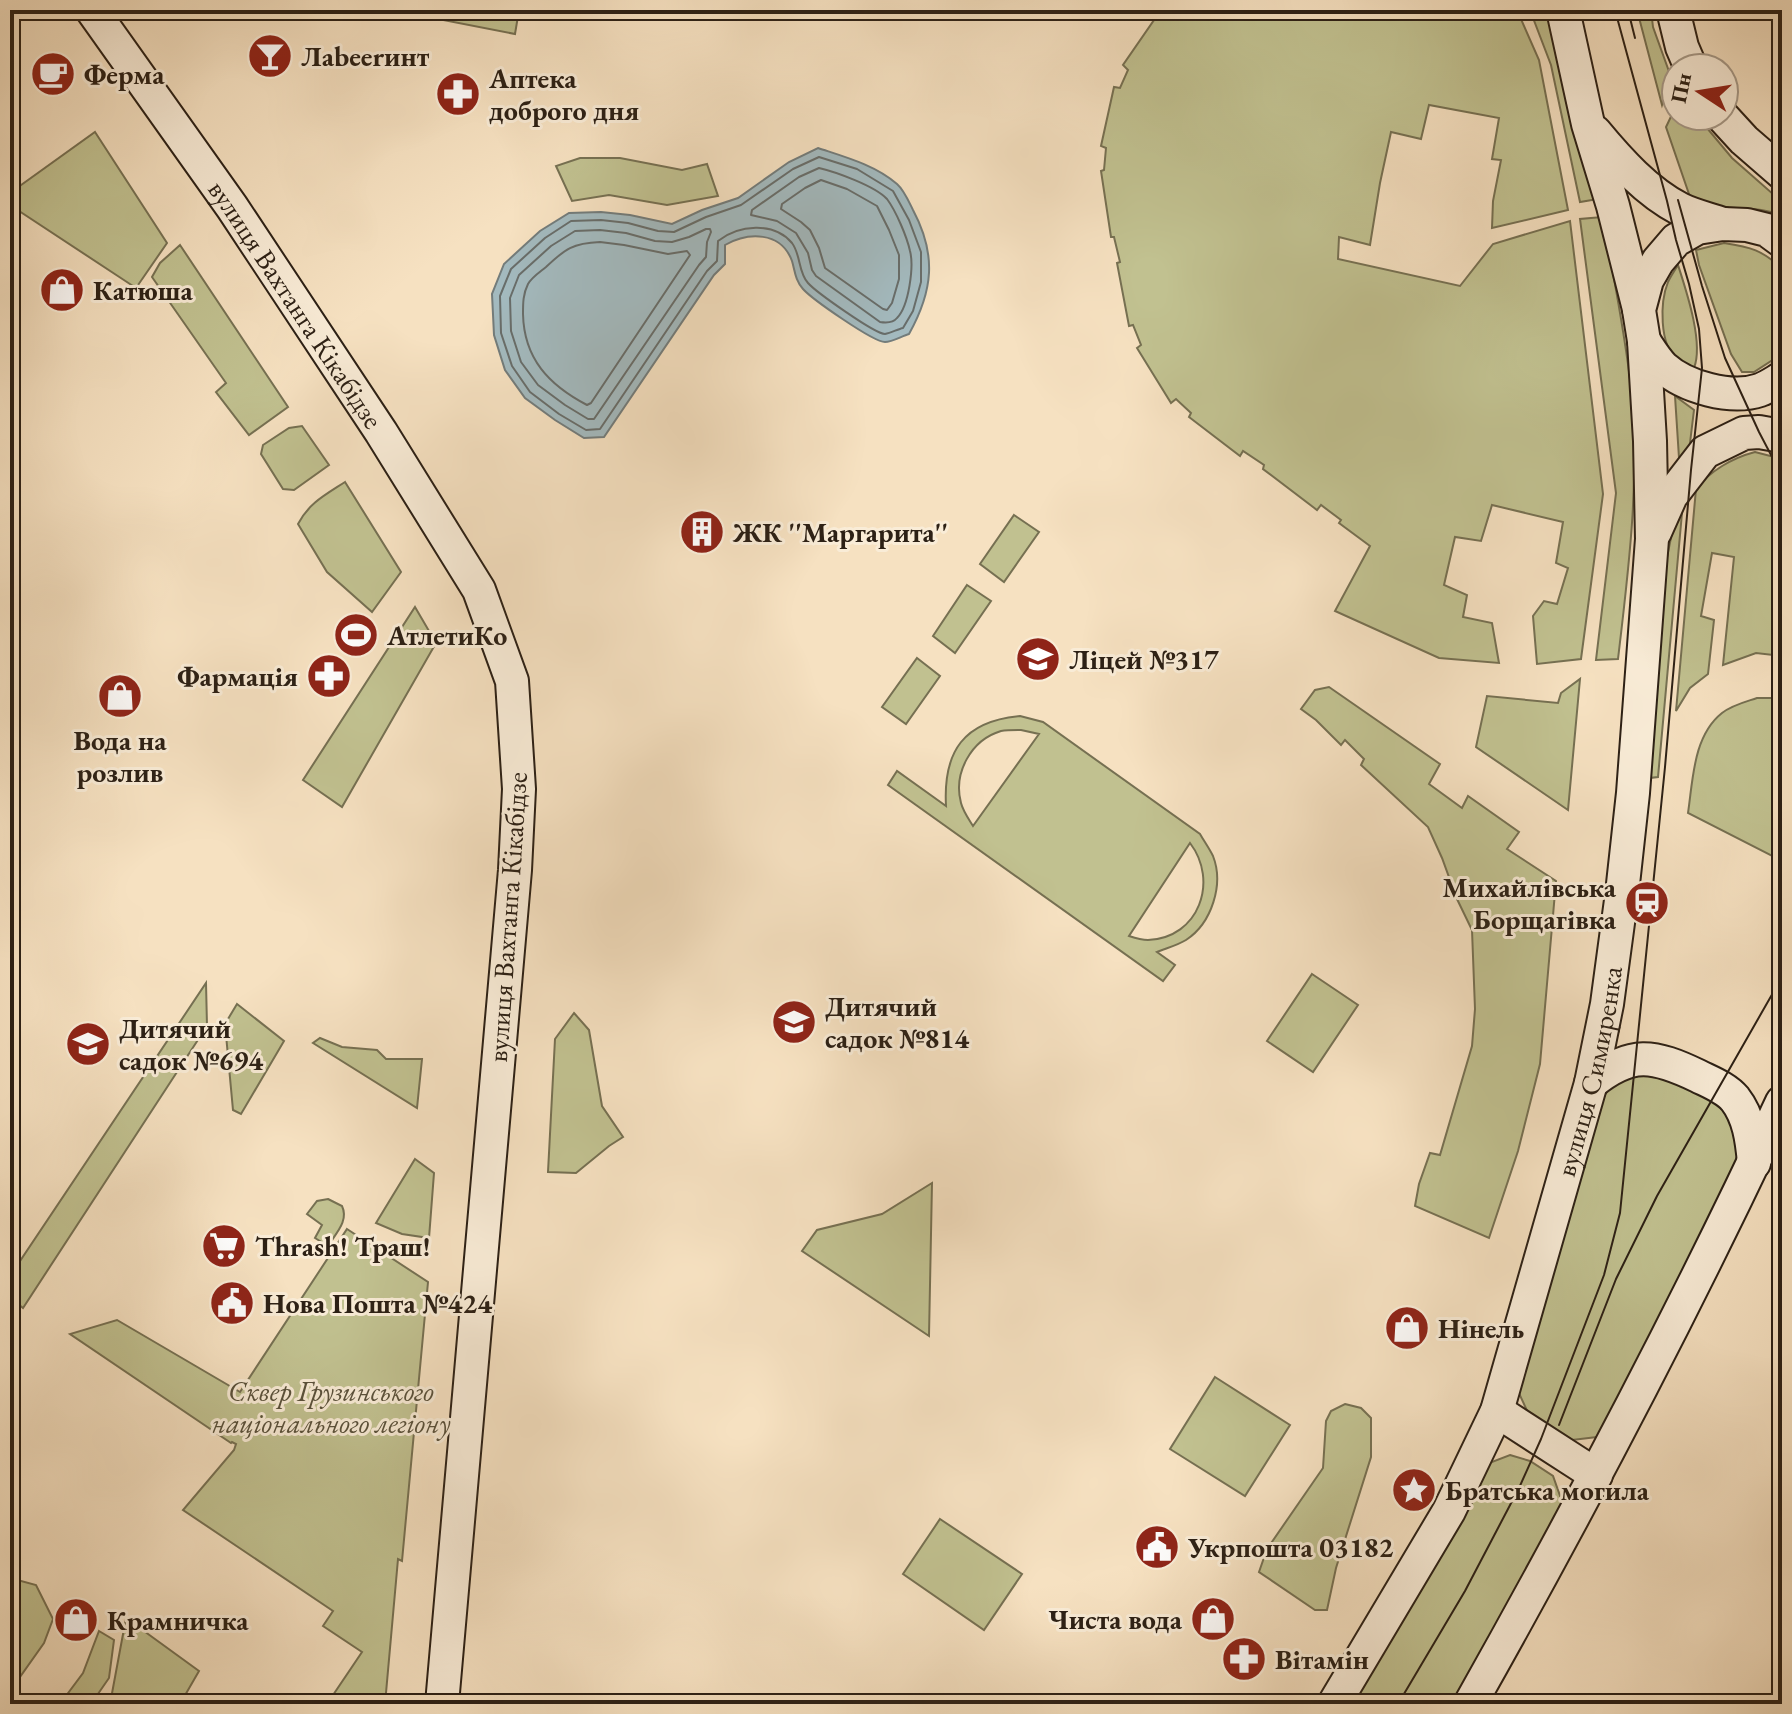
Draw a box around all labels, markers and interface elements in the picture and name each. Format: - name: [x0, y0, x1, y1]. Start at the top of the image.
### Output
- bar icon: Лаbeerинт: [246, 32, 294, 80]
- place label: Лаbeerинт: [301, 38, 430, 74]
- cafe icon: Ферма: [29, 50, 77, 98]
- north arrow: [1660, 52, 1740, 132]
- place label: Ферма: [84, 56, 165, 92]
- place label: Аптека доброго дня: [488, 60, 639, 128]
- pharmacy icon: Аптека доброго дня: [434, 70, 482, 118]
- text: Пн: [1664, 70, 1698, 106]
- street label: вулиця Вахтанга Кікабідзе: [200, 173, 392, 435]
- shop icon: Катюша: [38, 266, 86, 314]
- place label: Катюша: [93, 272, 193, 308]
- building icon: ЖК ''Маргарита'': [678, 508, 726, 556]
- place label: ЖК ''Маргарита'': [732, 514, 948, 550]
- sports icon: АтлетиКо: [332, 611, 380, 659]
- place label: АтлетиКо: [386, 617, 507, 653]
- school or university icon: Ліцей №317: [1014, 635, 1062, 683]
- place label: Ліцей №317: [1069, 641, 1219, 677]
- pharmacy icon: Фармація: [305, 652, 353, 700]
- place label: Фармація: [177, 658, 298, 694]
- shop icon: Вода на розлив: [96, 672, 144, 720]
- place label: Вода на розлив: [74, 722, 167, 790]
- street label: вулиця Вахтанга Кікабідзе: [479, 771, 535, 1063]
- place label: Михайлівська Борщагівка: [1442, 869, 1617, 937]
- station icon: Михайлівська Борщагівка: [1623, 879, 1671, 927]
- street label: вулиця Симиренка: [1547, 963, 1630, 1181]
- place label: Дитячий садок №814: [825, 988, 970, 1056]
- school or university icon: Дитячий садок №814: [770, 998, 818, 1046]
- place label: Дитячий садок №694: [119, 1010, 264, 1078]
- school or university icon: Дитячий садок №694: [64, 1020, 112, 1068]
- supermarket icon: Thrash! Траш!: [200, 1222, 248, 1270]
- place label: Thrash! Траш!: [255, 1228, 431, 1264]
- public building icon: Нова Пошта №424: [208, 1279, 256, 1327]
- place label: Нова Пошта №424: [263, 1285, 493, 1321]
- shop icon: Нінель: [1383, 1304, 1431, 1352]
- place label: Нінель: [1438, 1310, 1524, 1346]
- park label: Сквер Грузинського національного легіону: [211, 1373, 451, 1441]
- place icon: Братська могила: [1390, 1466, 1438, 1514]
- place label: Братська могила: [1445, 1472, 1650, 1508]
- public building icon: Укрпошта 03182: [1133, 1523, 1181, 1571]
- place label: Укрпошта 03182: [1187, 1529, 1394, 1565]
- shop icon: Чиста вода: [1189, 1595, 1237, 1643]
- shop icon: Крамничка: [52, 1596, 100, 1644]
- place label: Чиста вода: [1048, 1601, 1183, 1637]
- place label: Крамничка: [107, 1602, 249, 1638]
- pharmacy icon: Вітамін: [1220, 1635, 1268, 1683]
- place label: Вітамін: [1275, 1641, 1369, 1677]

